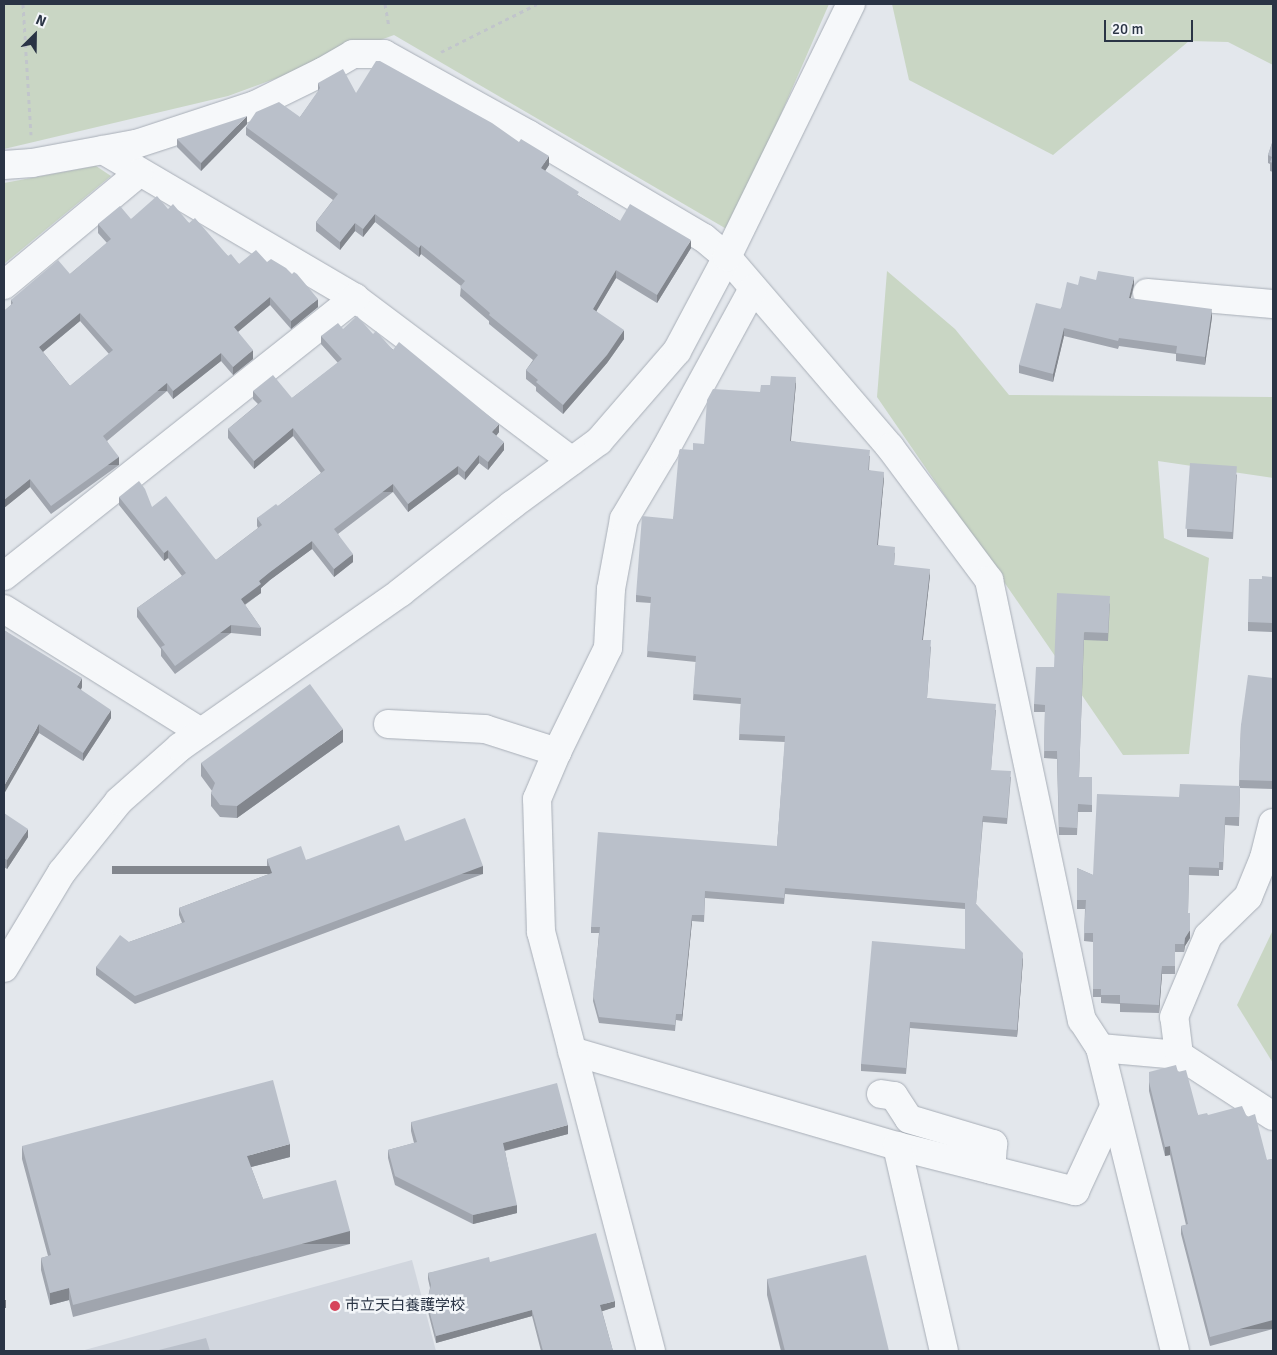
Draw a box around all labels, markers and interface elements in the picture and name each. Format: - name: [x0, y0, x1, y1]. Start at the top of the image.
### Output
- north arrow: [10, 10, 60, 60]
- scale bar: [1107, 10, 1196, 42]
- text: N: [33, 11, 49, 30]
- text: 20 m: [1112, 20, 1143, 38]
- place label: 市立天白養護学校: [345, 1297, 465, 1315]
- marker: 市立天白養護学校: [329, 1300, 341, 1312]

